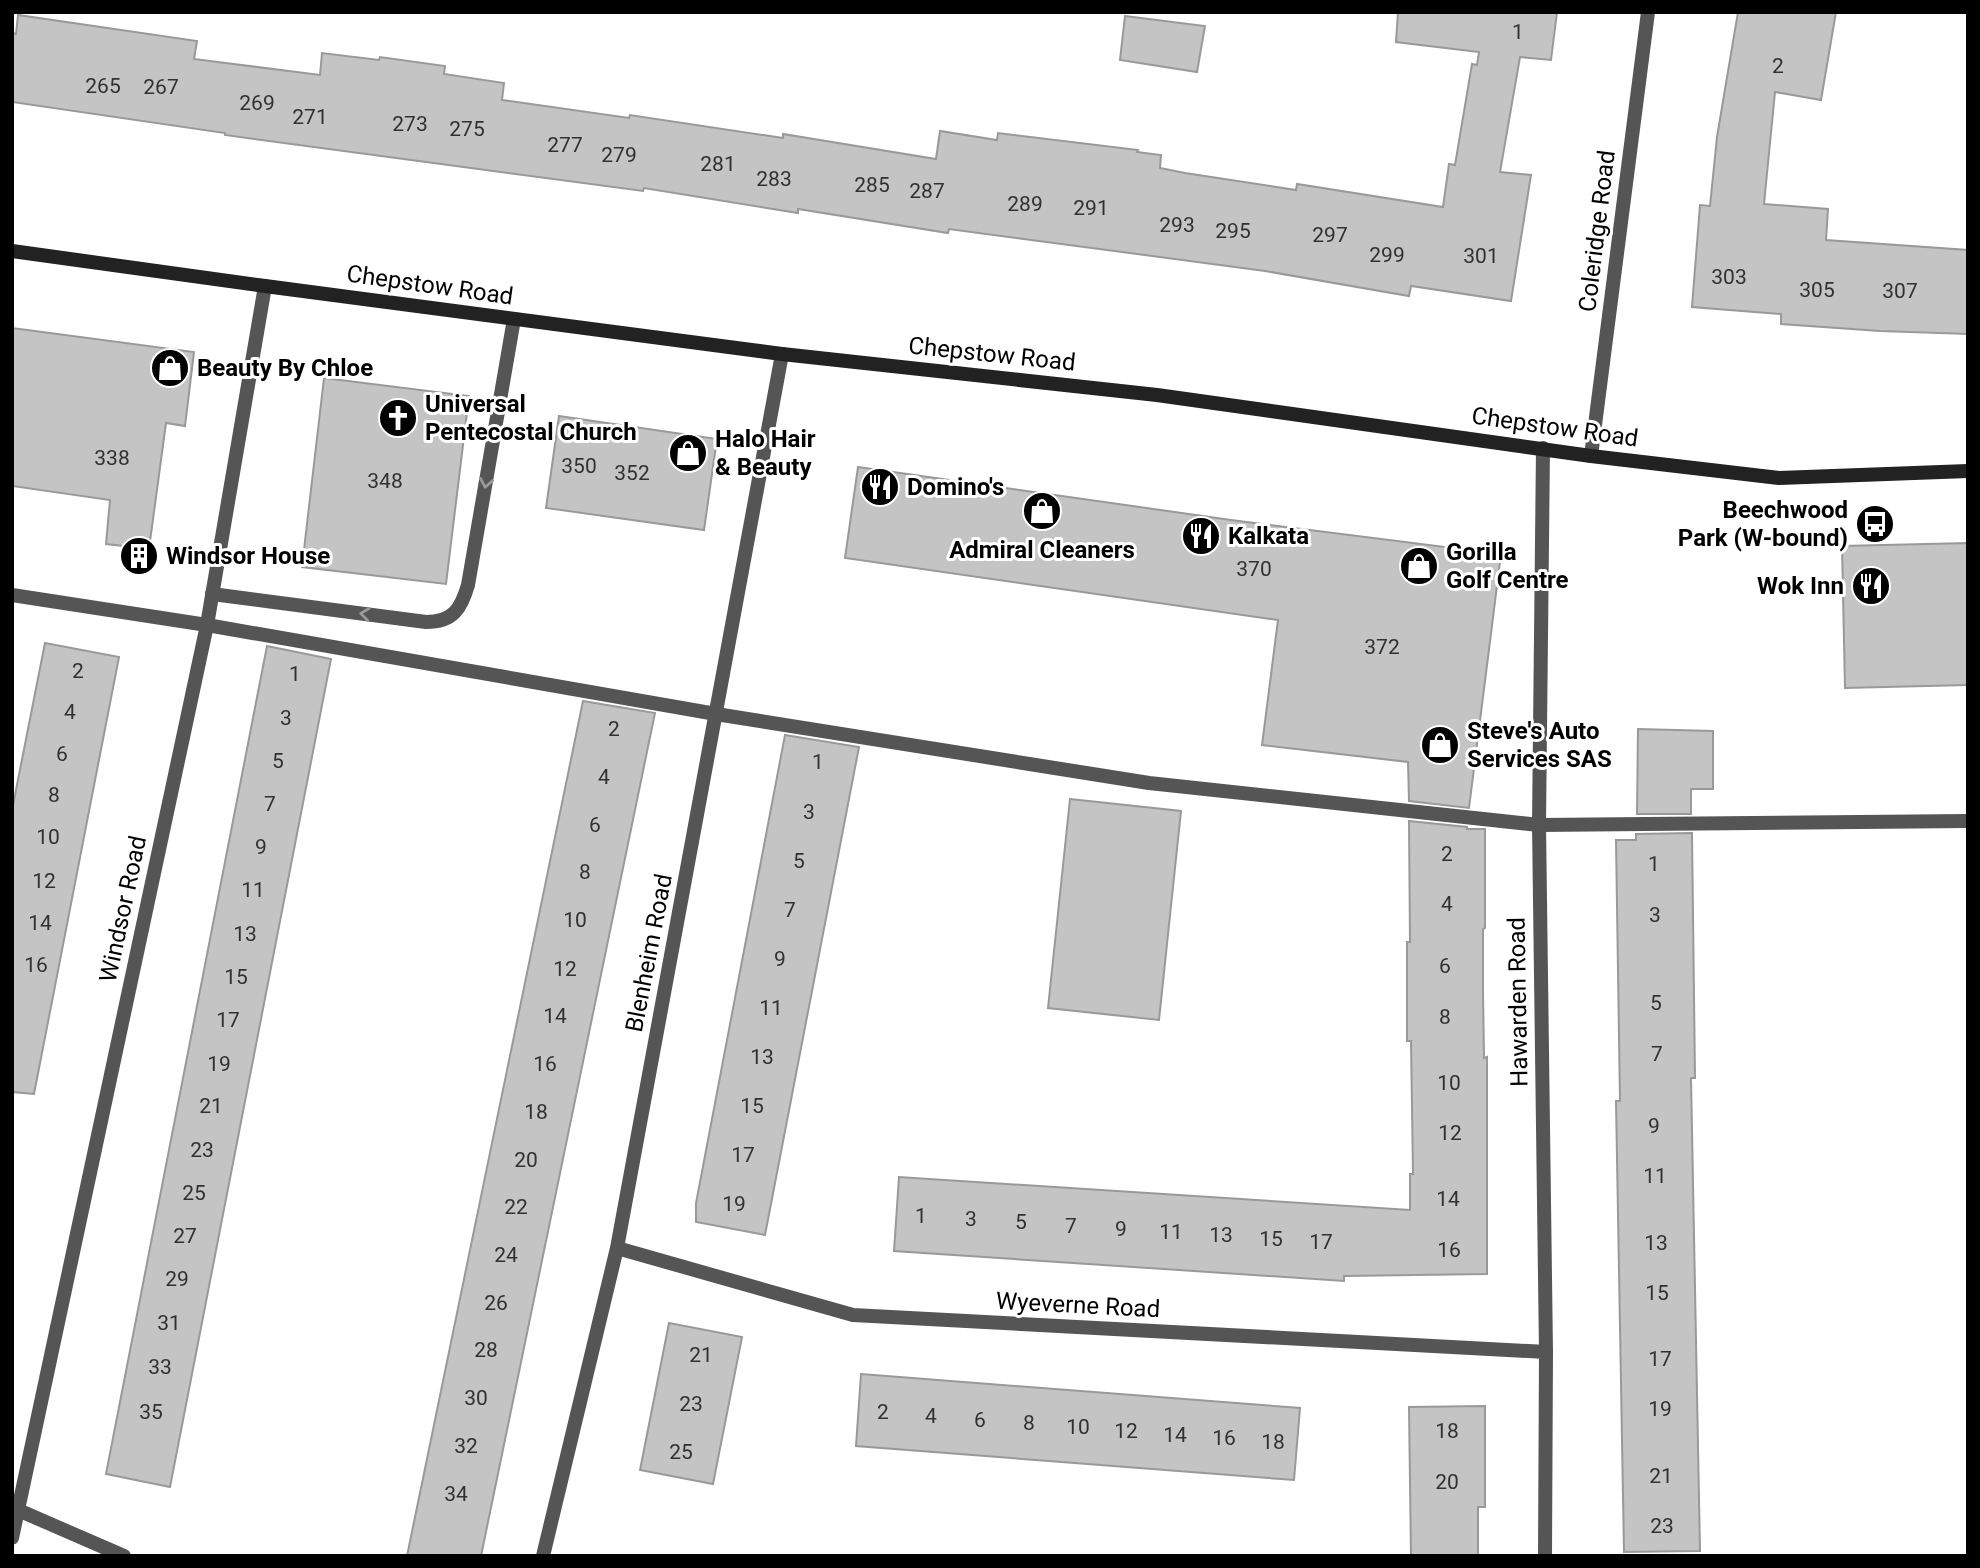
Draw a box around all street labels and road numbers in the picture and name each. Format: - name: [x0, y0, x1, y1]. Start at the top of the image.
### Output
- street label: Coleridge Road: [1573, 149, 1621, 313]
- street label: Chepstow Road: [345, 259, 515, 311]
- street label: Chepstow Road: [907, 331, 1077, 377]
- street label: Chepstow Road: [1470, 401, 1640, 453]
- street label: Windsor Road: [94, 833, 152, 985]
- street label: Blenheim Road: [620, 871, 678, 1035]
- street label: Hawarden Road: [1503, 917, 1533, 1087]
- street label: Wyeverne Road: [995, 1287, 1161, 1323]

